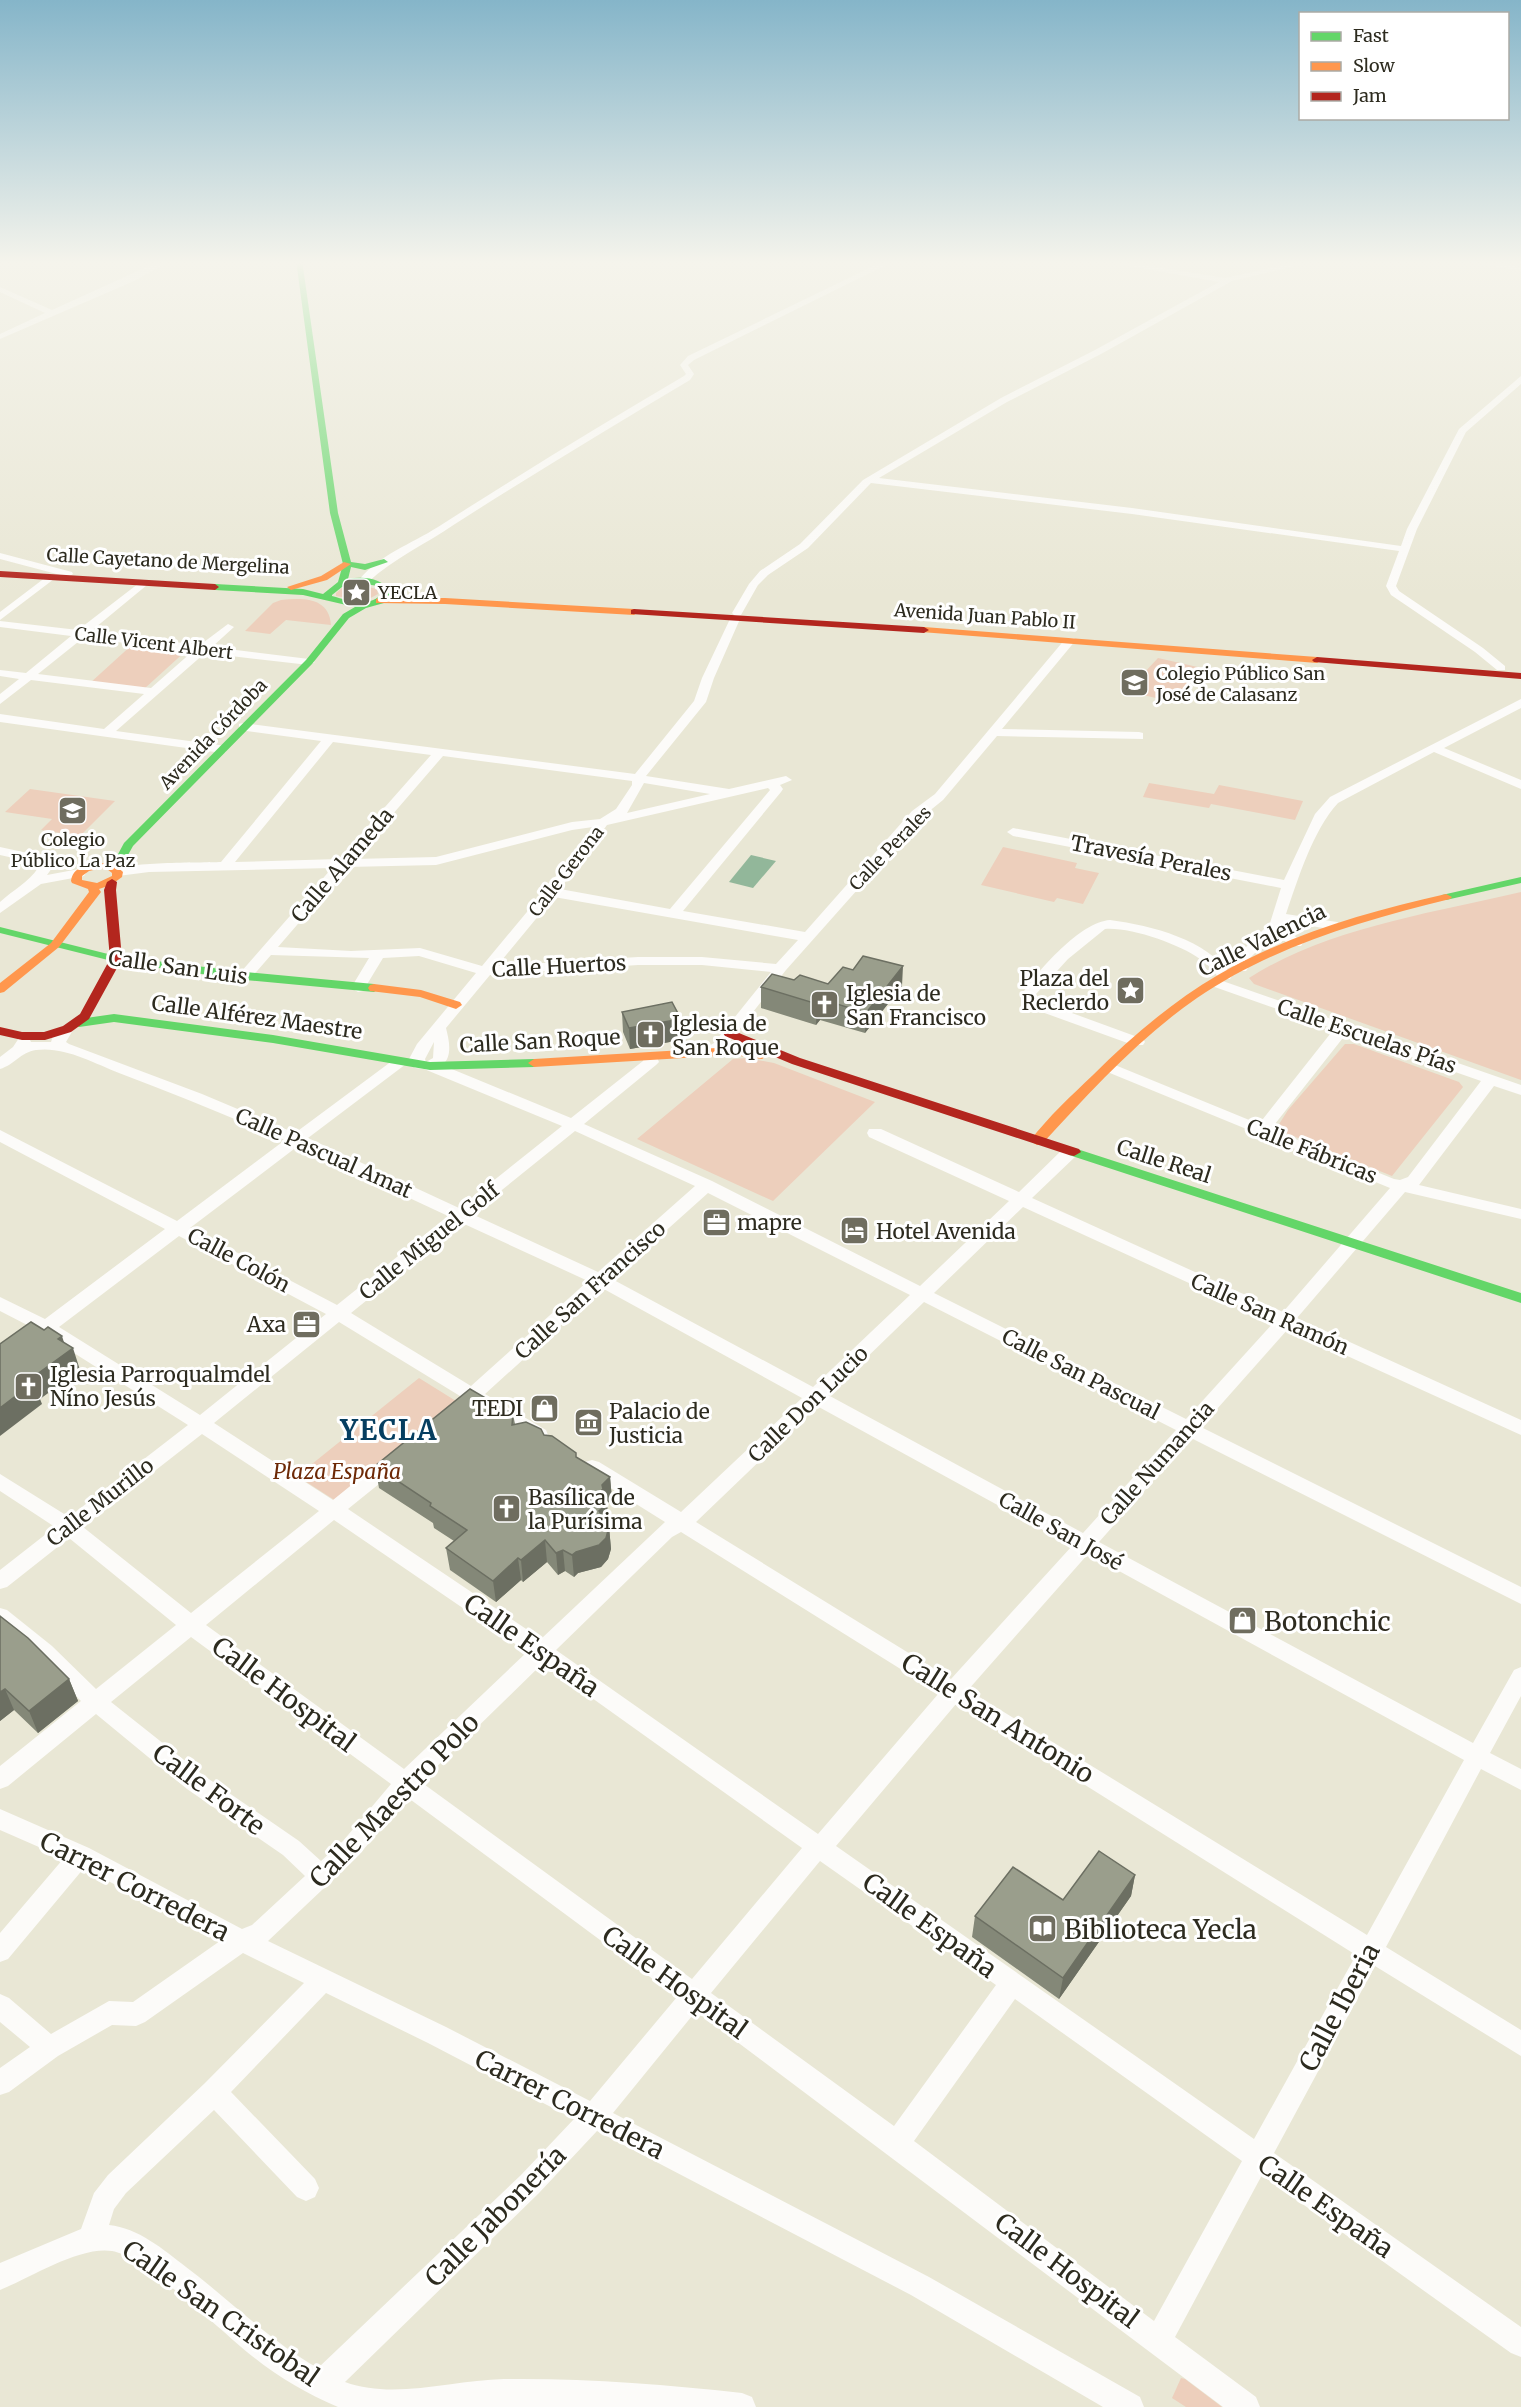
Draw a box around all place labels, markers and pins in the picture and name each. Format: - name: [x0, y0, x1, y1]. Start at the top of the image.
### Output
- place icon: YECLA: [341, 576, 373, 608]
- place label: YECLA: [377, 581, 437, 604]
- place label: Colegio Público San José de Calasanz: [1155, 662, 1325, 706]
- school or university icon: Colegio Público San José de Calasanz: [1119, 667, 1151, 699]
- school or university icon: Colegio Público La Paz: [57, 794, 89, 826]
- place label: Colegio Público La Paz: [11, 828, 136, 872]
- place label: Plaza del Reclerdo: [1020, 965, 1109, 1016]
- place icon: Plaza del Reclerdo: [1114, 974, 1146, 1006]
- place label: Iglesia de San Francisco: [846, 980, 986, 1031]
- church icon: Iglesia de San Francisco: [809, 989, 841, 1021]
- place label: Iglesia de San Roque: [672, 1010, 779, 1061]
- church icon: Iglesia de San Roque: [635, 1019, 667, 1051]
- office icon: mapre: [700, 1206, 732, 1238]
- place label: mapre: [737, 1209, 802, 1236]
- hotel icon: Hotel Avenida: [839, 1215, 871, 1247]
- place label: Hotel Avenida: [876, 1218, 1016, 1245]
- office icon: Axa: [291, 1308, 323, 1340]
- place label: Axa: [246, 1311, 286, 1338]
- place label: Iglesia Parroqualmdel Níno Jesús: [50, 1361, 271, 1412]
- church icon: Iglesia Parroqualmdel Níno Jesús: [13, 1370, 45, 1402]
- shop icon: TEDI: [528, 1392, 560, 1424]
- place label: TEDI: [472, 1395, 523, 1422]
- place label: Palacio de Justicia: [608, 1398, 710, 1449]
- museum icon: Palacio de Justicia: [572, 1407, 604, 1439]
- place label: Basílica de la Purísima: [528, 1484, 643, 1535]
- church icon: Basílica de la Purísima: [491, 1493, 523, 1525]
- shop icon: Botonchic: [1227, 1605, 1259, 1637]
- place label: Botonchic: [1264, 1605, 1391, 1638]
- library icon: Biblioteca Yecla: [1027, 1913, 1059, 1945]
- place label: Biblioteca Yecla: [1064, 1913, 1257, 1946]

